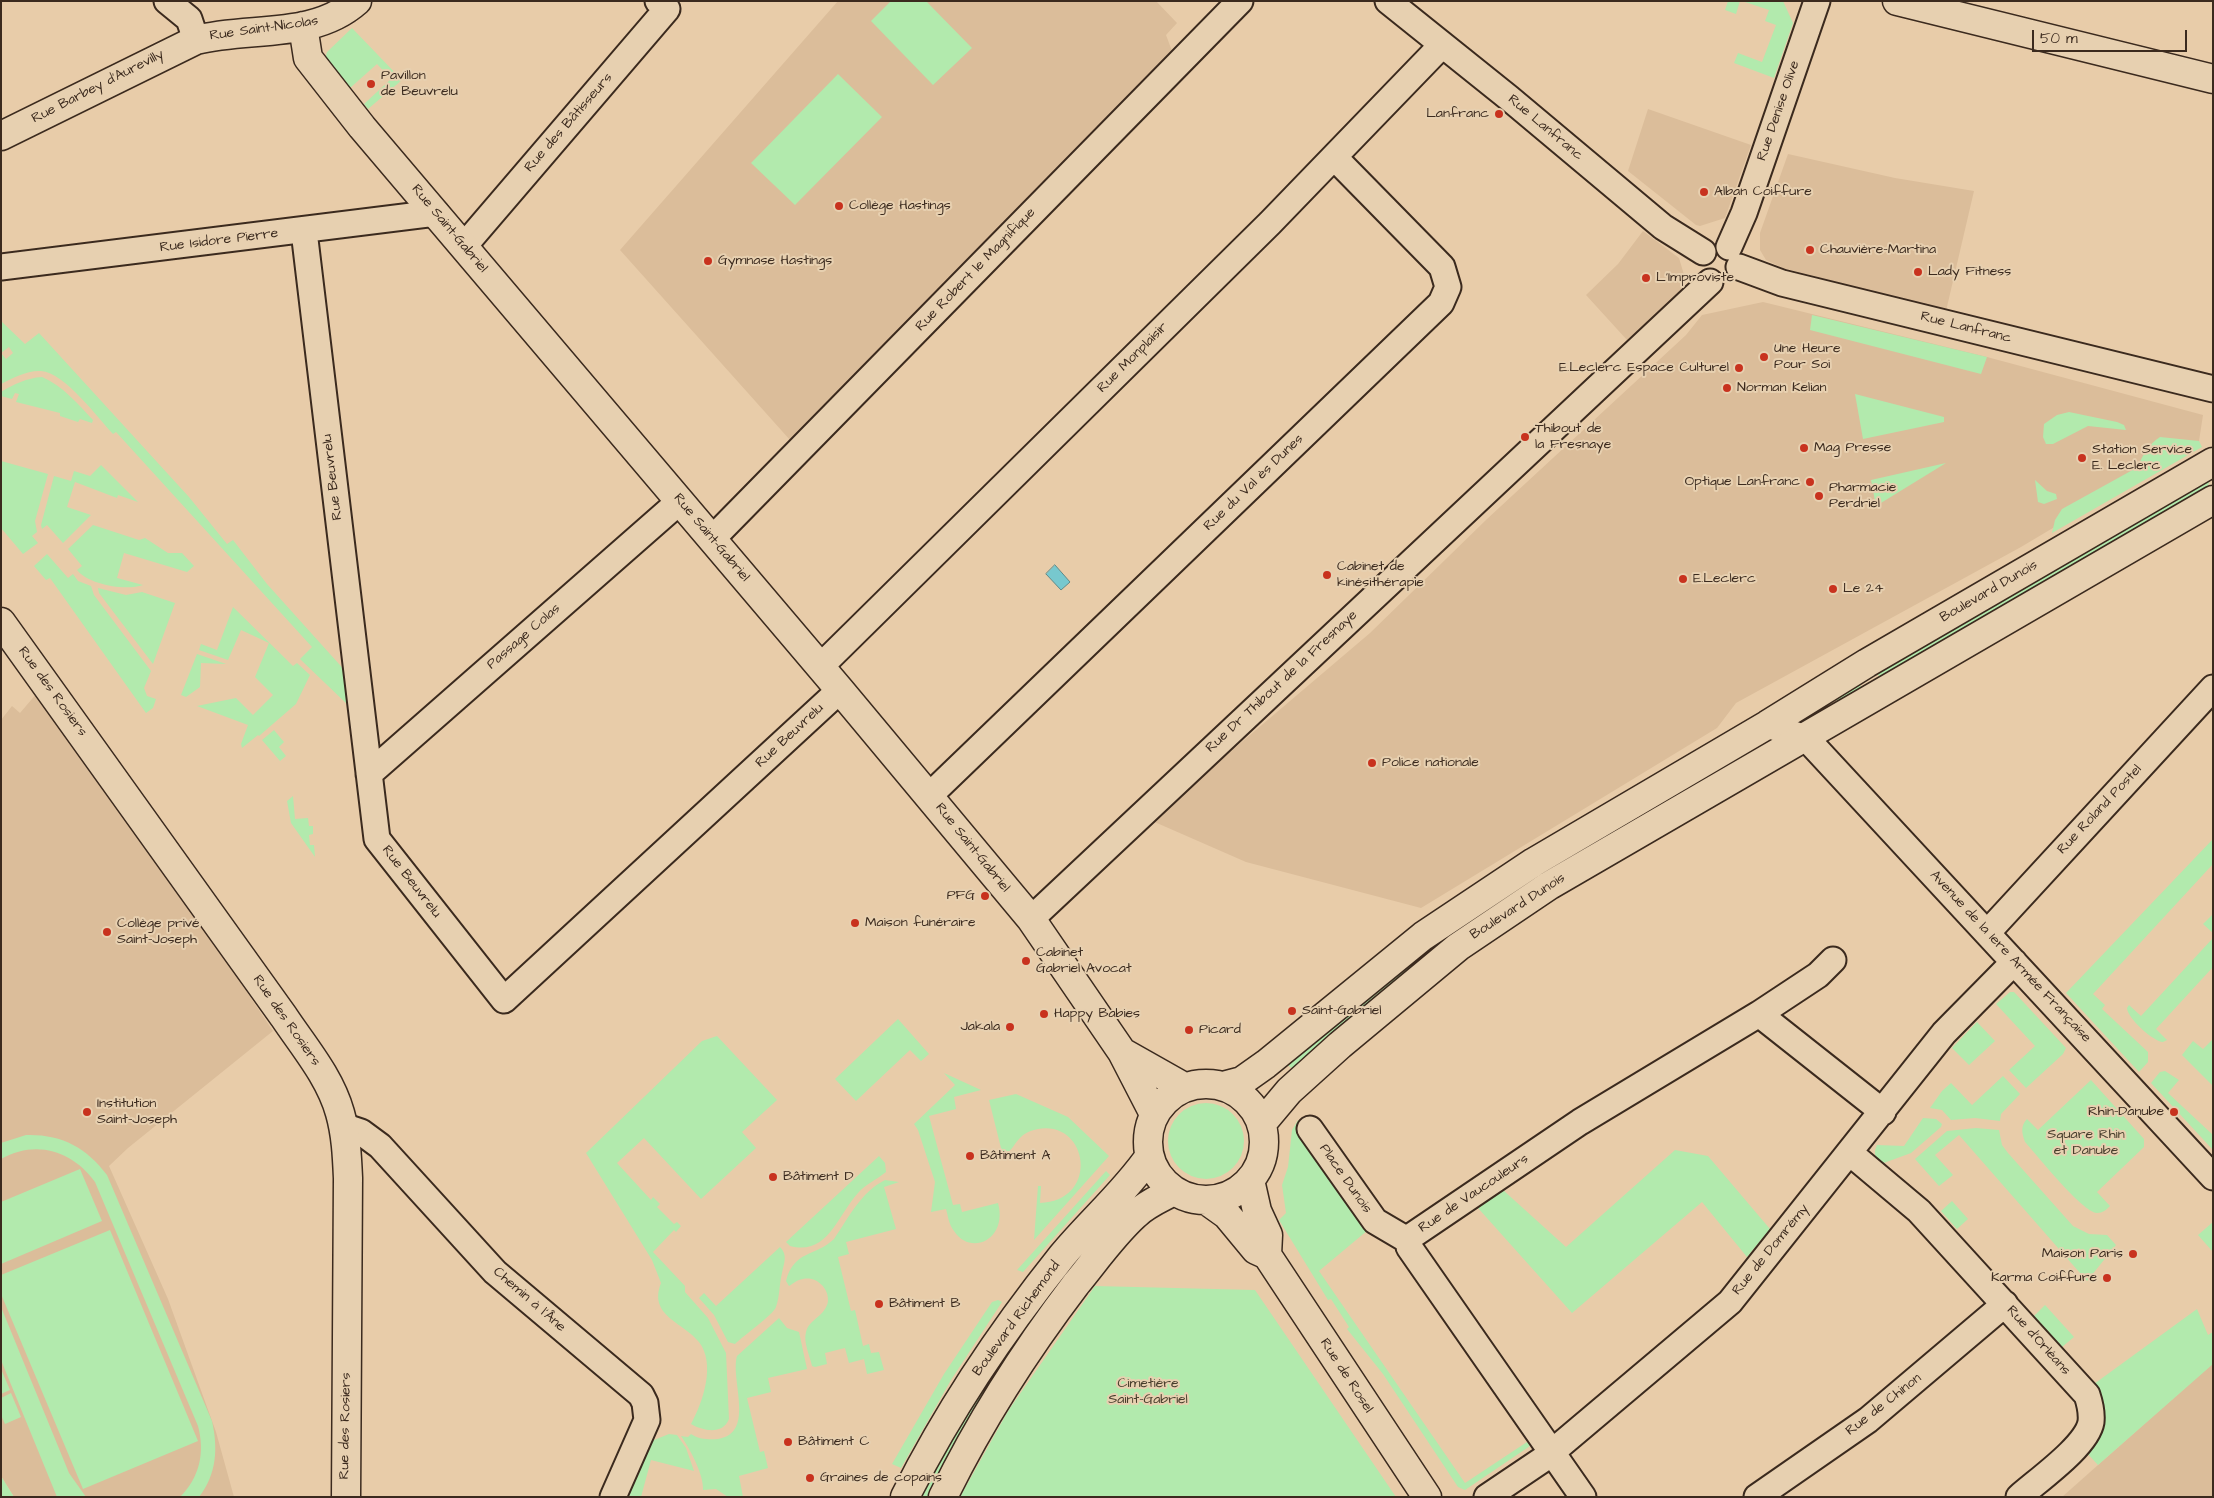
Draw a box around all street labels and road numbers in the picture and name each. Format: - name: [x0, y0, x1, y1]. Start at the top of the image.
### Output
- street label: Rue Saint-Nicolas: [209, 13, 319, 45]
- street label: Rue Barbey d'Aurevilly: [29, 46, 167, 128]
- street label: Rue Denise Olive: [1754, 59, 1804, 163]
- street label: Rue des Bâtisseurs: [521, 70, 617, 176]
- street label: Rue Lanfranc: [1504, 92, 1586, 164]
- street label: Rue Saint-Gabriel: [407, 182, 491, 276]
- street label: Rue Robert le Magnifique: [913, 205, 1039, 335]
- street label: Rue Isidore Pierre: [159, 225, 279, 257]
- street label: Rue Lanfranc: [1919, 309, 2013, 347]
- street label: Rue Monplaisir: [1094, 319, 1172, 397]
- street label: Rue du Val ès Dunes: [1201, 431, 1307, 535]
- street label: Rue Beuvrelu: [319, 433, 347, 521]
- street label: Rue Saint-Gabriel: [669, 491, 753, 585]
- street label: Boulevard Dunois: [1937, 557, 2041, 627]
- street label: Passage Colas: [484, 601, 564, 673]
- street label: Rue Dr Thibout de la Fresnaye: [1203, 607, 1361, 757]
- street label: Rue des Rosiers: [14, 644, 90, 740]
- street label: Rue Beuvrelu: [753, 700, 827, 772]
- street label: Rue Roland Postel: [2054, 762, 2146, 858]
- street label: Rue Saint-Gabriel: [931, 800, 1013, 896]
- street label: Rue Beuvrelu: [378, 843, 444, 921]
- street label: Avenue de la 1ere Armée Française: [1926, 867, 2094, 1047]
- street label: Boulevard Dunois: [1467, 870, 1569, 944]
- street label: Rue des Rosiers: [248, 972, 324, 1070]
- street label: Place Dunois: [1315, 1141, 1375, 1217]
- street label: Rue de Vaucouleurs: [1416, 1151, 1532, 1237]
- street label: Rue de Domrémy: [1729, 1201, 1813, 1299]
- street label: Boulevard Richemond: [970, 1258, 1064, 1380]
- street label: Chemin à l'Âne: [489, 1264, 569, 1336]
- street label: Rue d'Orléans: [2002, 1303, 2074, 1379]
- street label: Rue de Rosel: [1316, 1336, 1376, 1416]
- street label: Rue de Chinon: [1843, 1370, 1925, 1440]
- street label: Rue des Rosiers: [337, 1372, 355, 1480]

